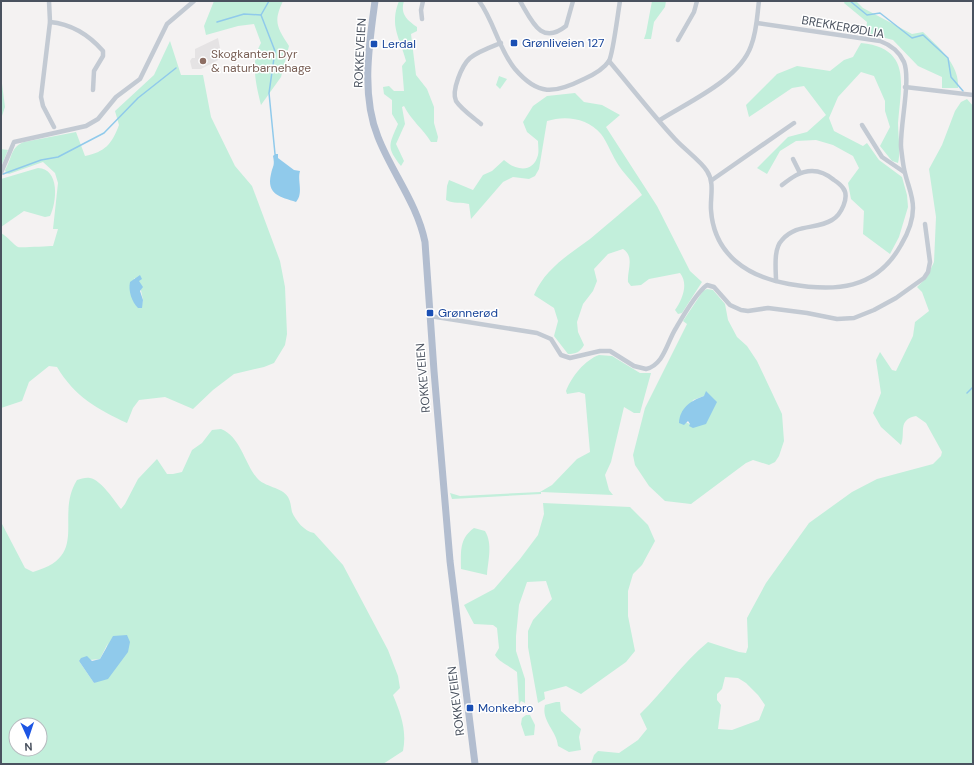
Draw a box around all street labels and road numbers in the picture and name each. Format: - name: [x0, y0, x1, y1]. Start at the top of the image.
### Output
- street label: BREKKERØDLIA: [800, 12, 886, 42]
- street label: ROKKEVEIEN: [350, 18, 370, 88]
- street label: ROKKEVEIEN: [412, 342, 434, 414]
- street label: ROKKEVEIEN: [444, 665, 468, 737]

